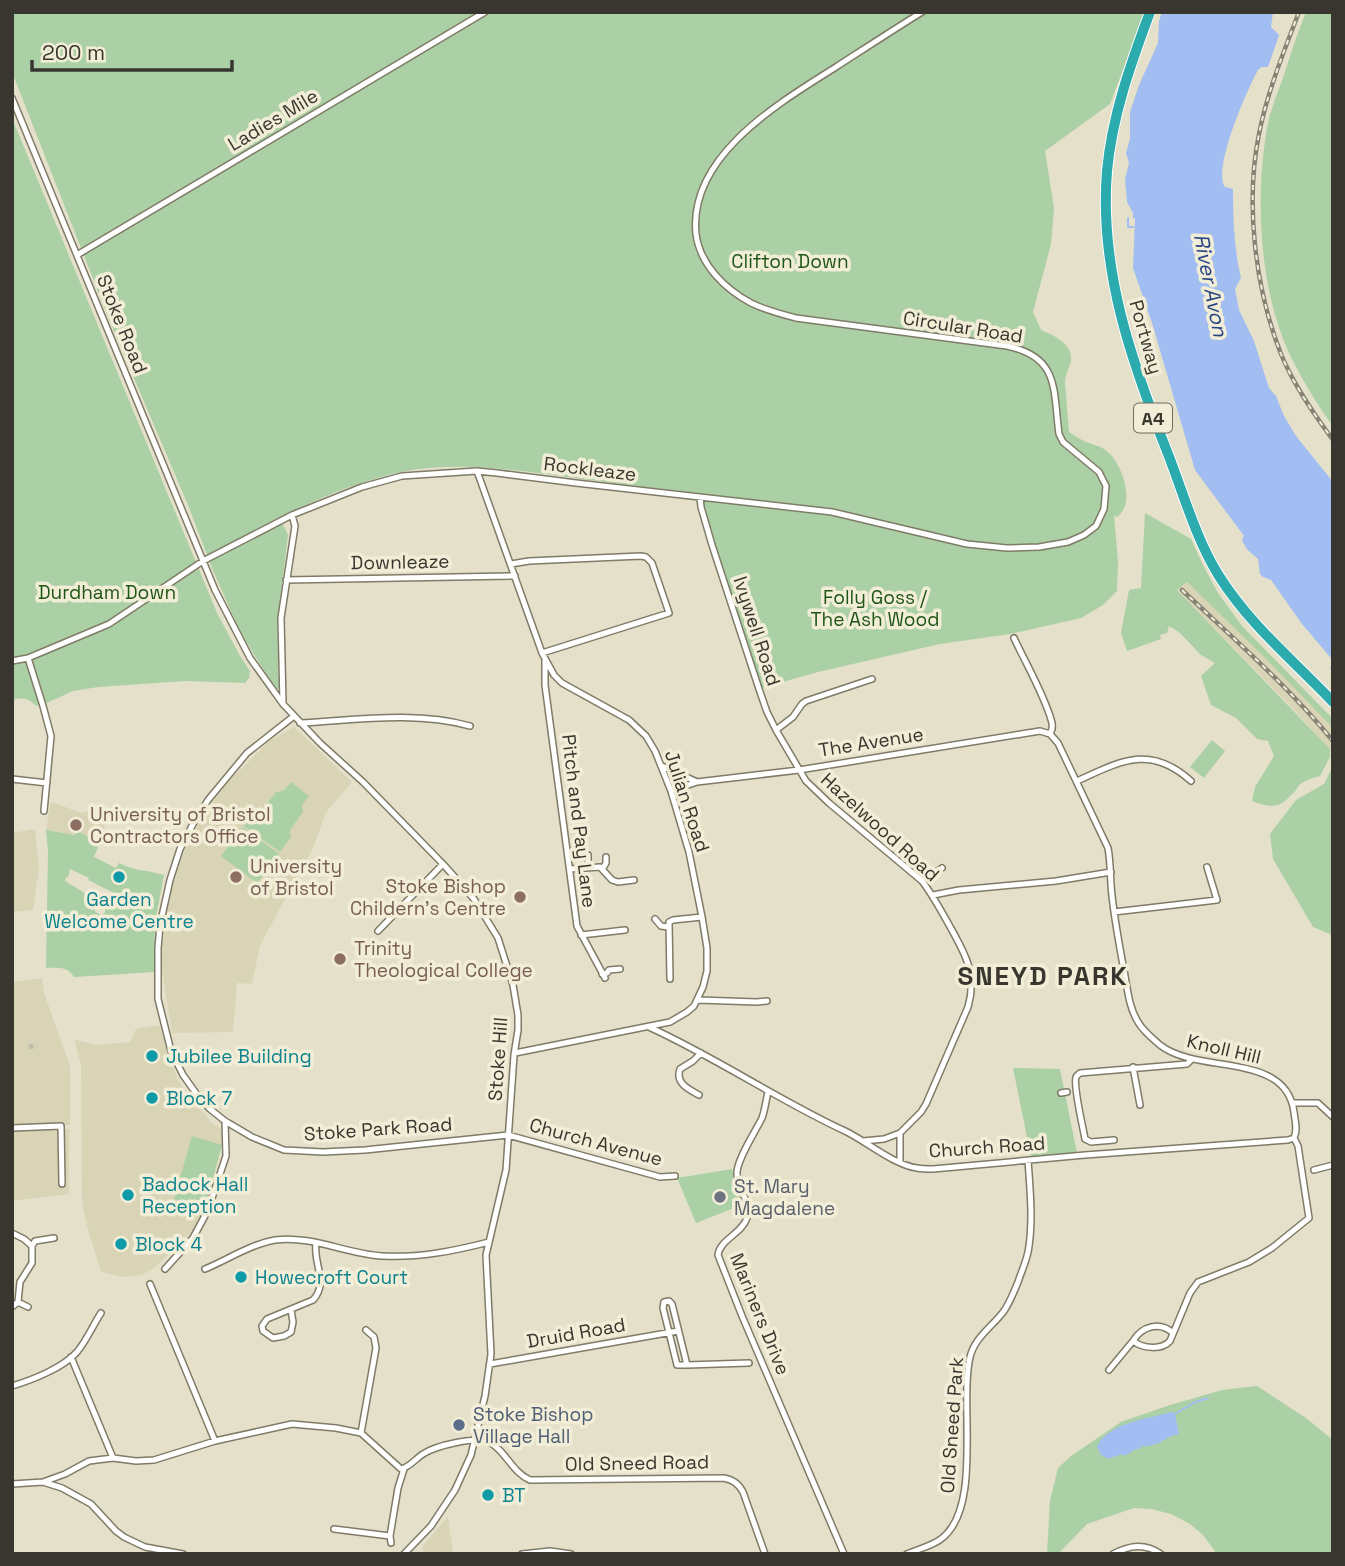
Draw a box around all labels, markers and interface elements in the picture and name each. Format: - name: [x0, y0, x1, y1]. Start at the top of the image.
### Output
- scale bar: [32, 28, 231, 72]
- text: 200 m: [42, 39, 105, 66]
- street label: Ladies Mile: [223, 83, 323, 157]
- water label: River Avon: [1188, 231, 1234, 340]
- park label: Clifton Down: [731, 249, 849, 274]
- street label: Stoke Road: [91, 271, 153, 377]
- street label: Portway: [1123, 297, 1169, 377]
- street label: Circular Road: [901, 305, 1025, 349]
- road number: A4: [1134, 404, 1172, 432]
- street label: Rockleaze: [542, 451, 638, 487]
- street label: Downleaze: [350, 549, 450, 575]
- street label: Ivywell Road: [728, 573, 786, 689]
- park label: Durdham Down: [38, 580, 176, 605]
- park label: Folly Goss / The Ash Wood: [810, 585, 940, 632]
- street label: The Avenue: [817, 721, 925, 763]
- street label: Pitch and Pay Lane: [556, 733, 602, 909]
- street label: Julian Road: [659, 747, 715, 855]
- street label: Hazelwood Road: [815, 767, 945, 887]
- place label: University of Bristol Contractors Office: [90, 802, 271, 849]
- marker: University of Bristol Contractors Office: [68, 817, 84, 833]
- place label: University of Bristol: [250, 854, 342, 901]
- marker: Garden Welcome Centre: [111, 869, 127, 885]
- marker: University of Bristol: [228, 869, 244, 885]
- place label: Stoke Bishop Childern's Centre: [350, 874, 506, 921]
- place label: Garden Welcome Centre: [44, 887, 194, 934]
- marker: Stoke Bishop Childern's Centre: [512, 889, 528, 905]
- place label: Trinity Theological College: [354, 936, 533, 983]
- marker: Trinity Theological College: [332, 951, 348, 967]
- district label: SNEYD PARK: [957, 959, 1129, 993]
- street label: Stoke Hill: [483, 1016, 513, 1102]
- street label: Knoll Hill: [1184, 1028, 1264, 1070]
- place label: Jubilee Building: [166, 1044, 312, 1069]
- marker: Jubilee Building: [144, 1048, 160, 1064]
- place label: Block 7: [166, 1086, 232, 1111]
- marker: Block 7: [144, 1090, 160, 1106]
- street label: Stoke Park Road: [303, 1111, 453, 1147]
- street label: Church Avenue: [527, 1112, 665, 1172]
- street label: Church Road: [928, 1130, 1046, 1164]
- place label: Badock Hall Reception: [142, 1172, 248, 1219]
- place label: St. Mary Magdalene: [734, 1174, 835, 1221]
- marker: Badock Hall Reception: [120, 1187, 136, 1203]
- marker: St. Mary Magdalene: [712, 1189, 728, 1205]
- place label: Block 4: [135, 1232, 202, 1257]
- marker: Block 4: [113, 1236, 129, 1252]
- street label: Mariners Drive: [724, 1249, 796, 1379]
- place label: Howecroft Court: [255, 1265, 408, 1290]
- marker: Howecroft Court: [233, 1269, 249, 1285]
- street label: Druid Road: [525, 1312, 627, 1354]
- street label: Old Sneed Park: [935, 1356, 969, 1494]
- place label: Stoke Bishop Village Hall: [473, 1402, 594, 1449]
- marker: Stoke Bishop Village Hall: [451, 1417, 467, 1433]
- street label: Old Sneed Road: [565, 1449, 709, 1477]
- place label: BT: [502, 1483, 525, 1508]
- marker: BT: [480, 1487, 496, 1503]

